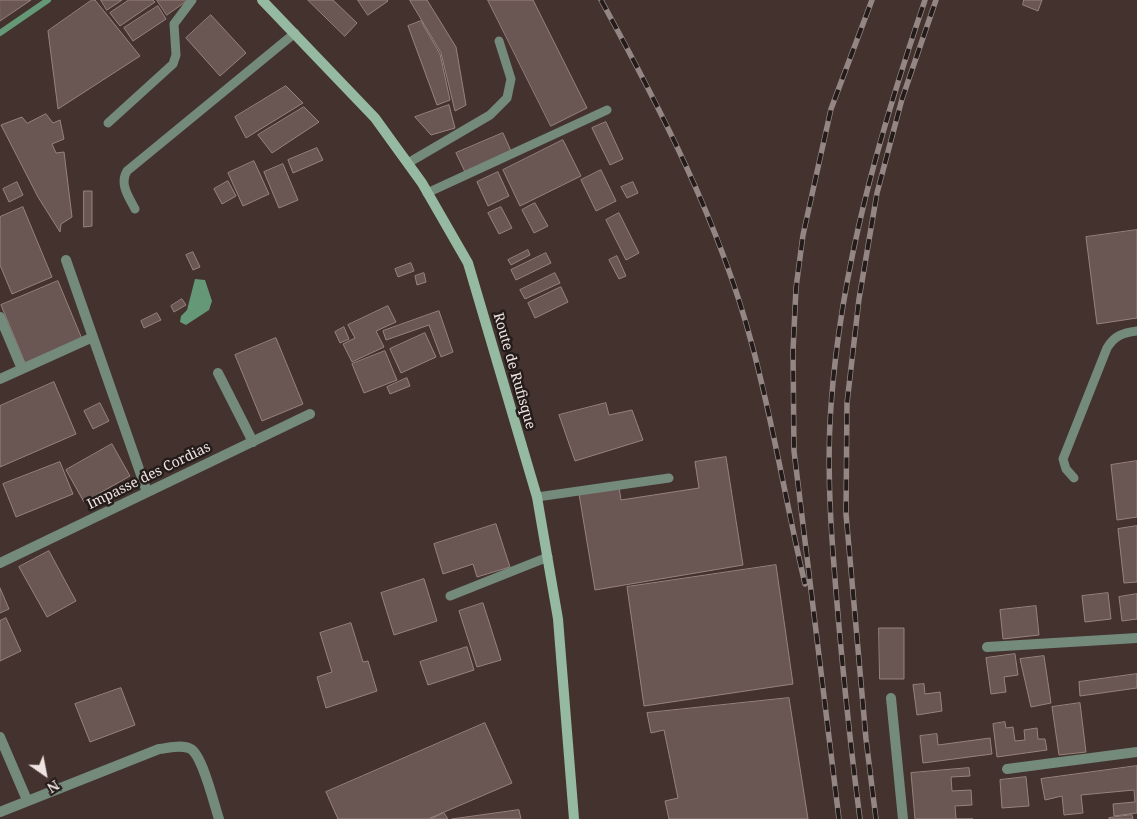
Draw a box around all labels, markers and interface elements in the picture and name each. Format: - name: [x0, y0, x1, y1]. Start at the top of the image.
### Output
- street label: Route de Rufisque: [489, 311, 539, 431]
- street label: Impasse des Cordias: [85, 439, 213, 513]
- north arrow: [20, 749, 70, 799]
- text: N: [44, 776, 63, 798]

